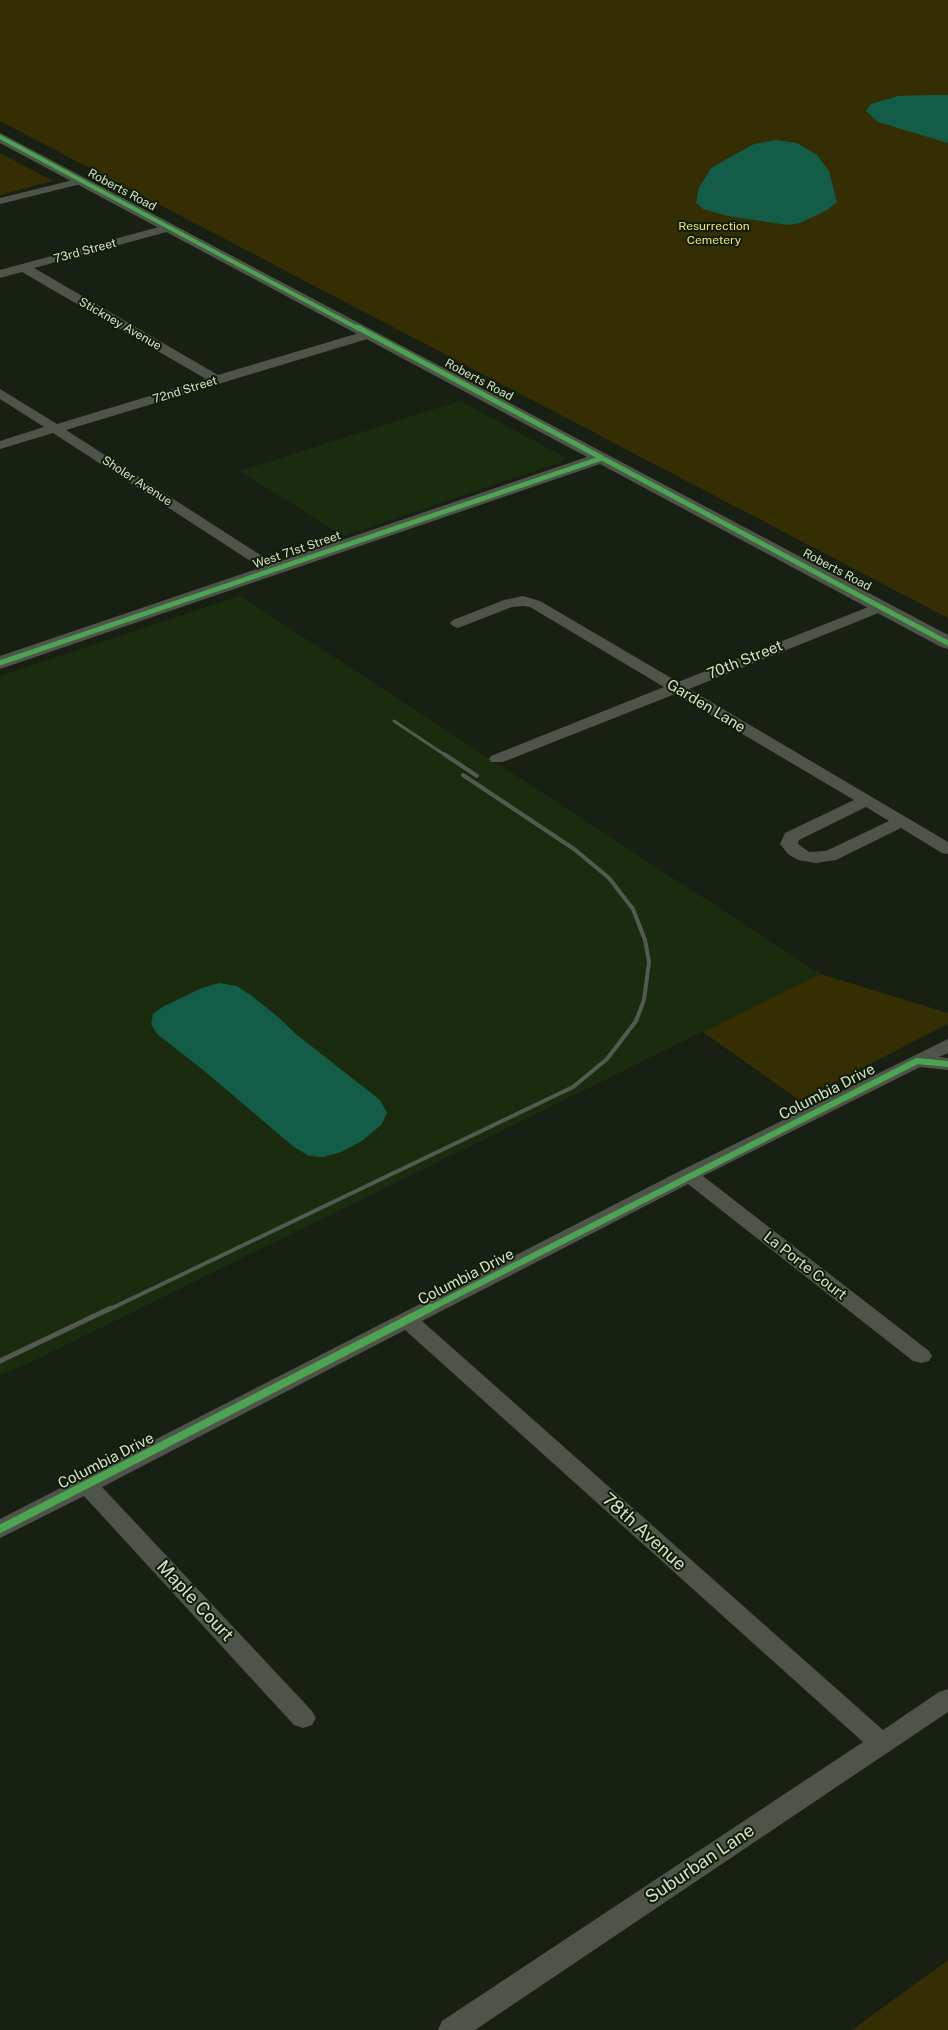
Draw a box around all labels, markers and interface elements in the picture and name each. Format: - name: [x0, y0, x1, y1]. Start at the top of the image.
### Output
- street label: Roberts Road: [85, 166, 159, 214]
- park label: Resurrection Cemetery: [678, 219, 750, 247]
- street label: 73rd Street: [52, 236, 118, 266]
- street label: Stickney Avenue: [76, 295, 164, 353]
- street label: Roberts Road: [442, 356, 516, 404]
- street label: 72nd Street: [151, 373, 219, 407]
- street label: Sholer Avenue: [99, 453, 175, 509]
- street label: West 71st Street: [251, 528, 343, 572]
- street label: Roberts Road: [800, 546, 874, 594]
- street label: 70th Street: [705, 637, 785, 683]
- street label: Garden Lane: [663, 675, 749, 737]
- street label: Columbia Drive: [776, 1060, 878, 1124]
- street label: La Porte Court: [760, 1228, 850, 1304]
- street label: Columbia Drive: [415, 1245, 517, 1309]
- street label: Columbia Drive: [55, 1429, 157, 1493]
- street label: 78th Avenue: [598, 1489, 690, 1575]
- street label: Maple Court: [152, 1556, 238, 1646]
- street label: Suburban Lane: [641, 1820, 759, 1908]

